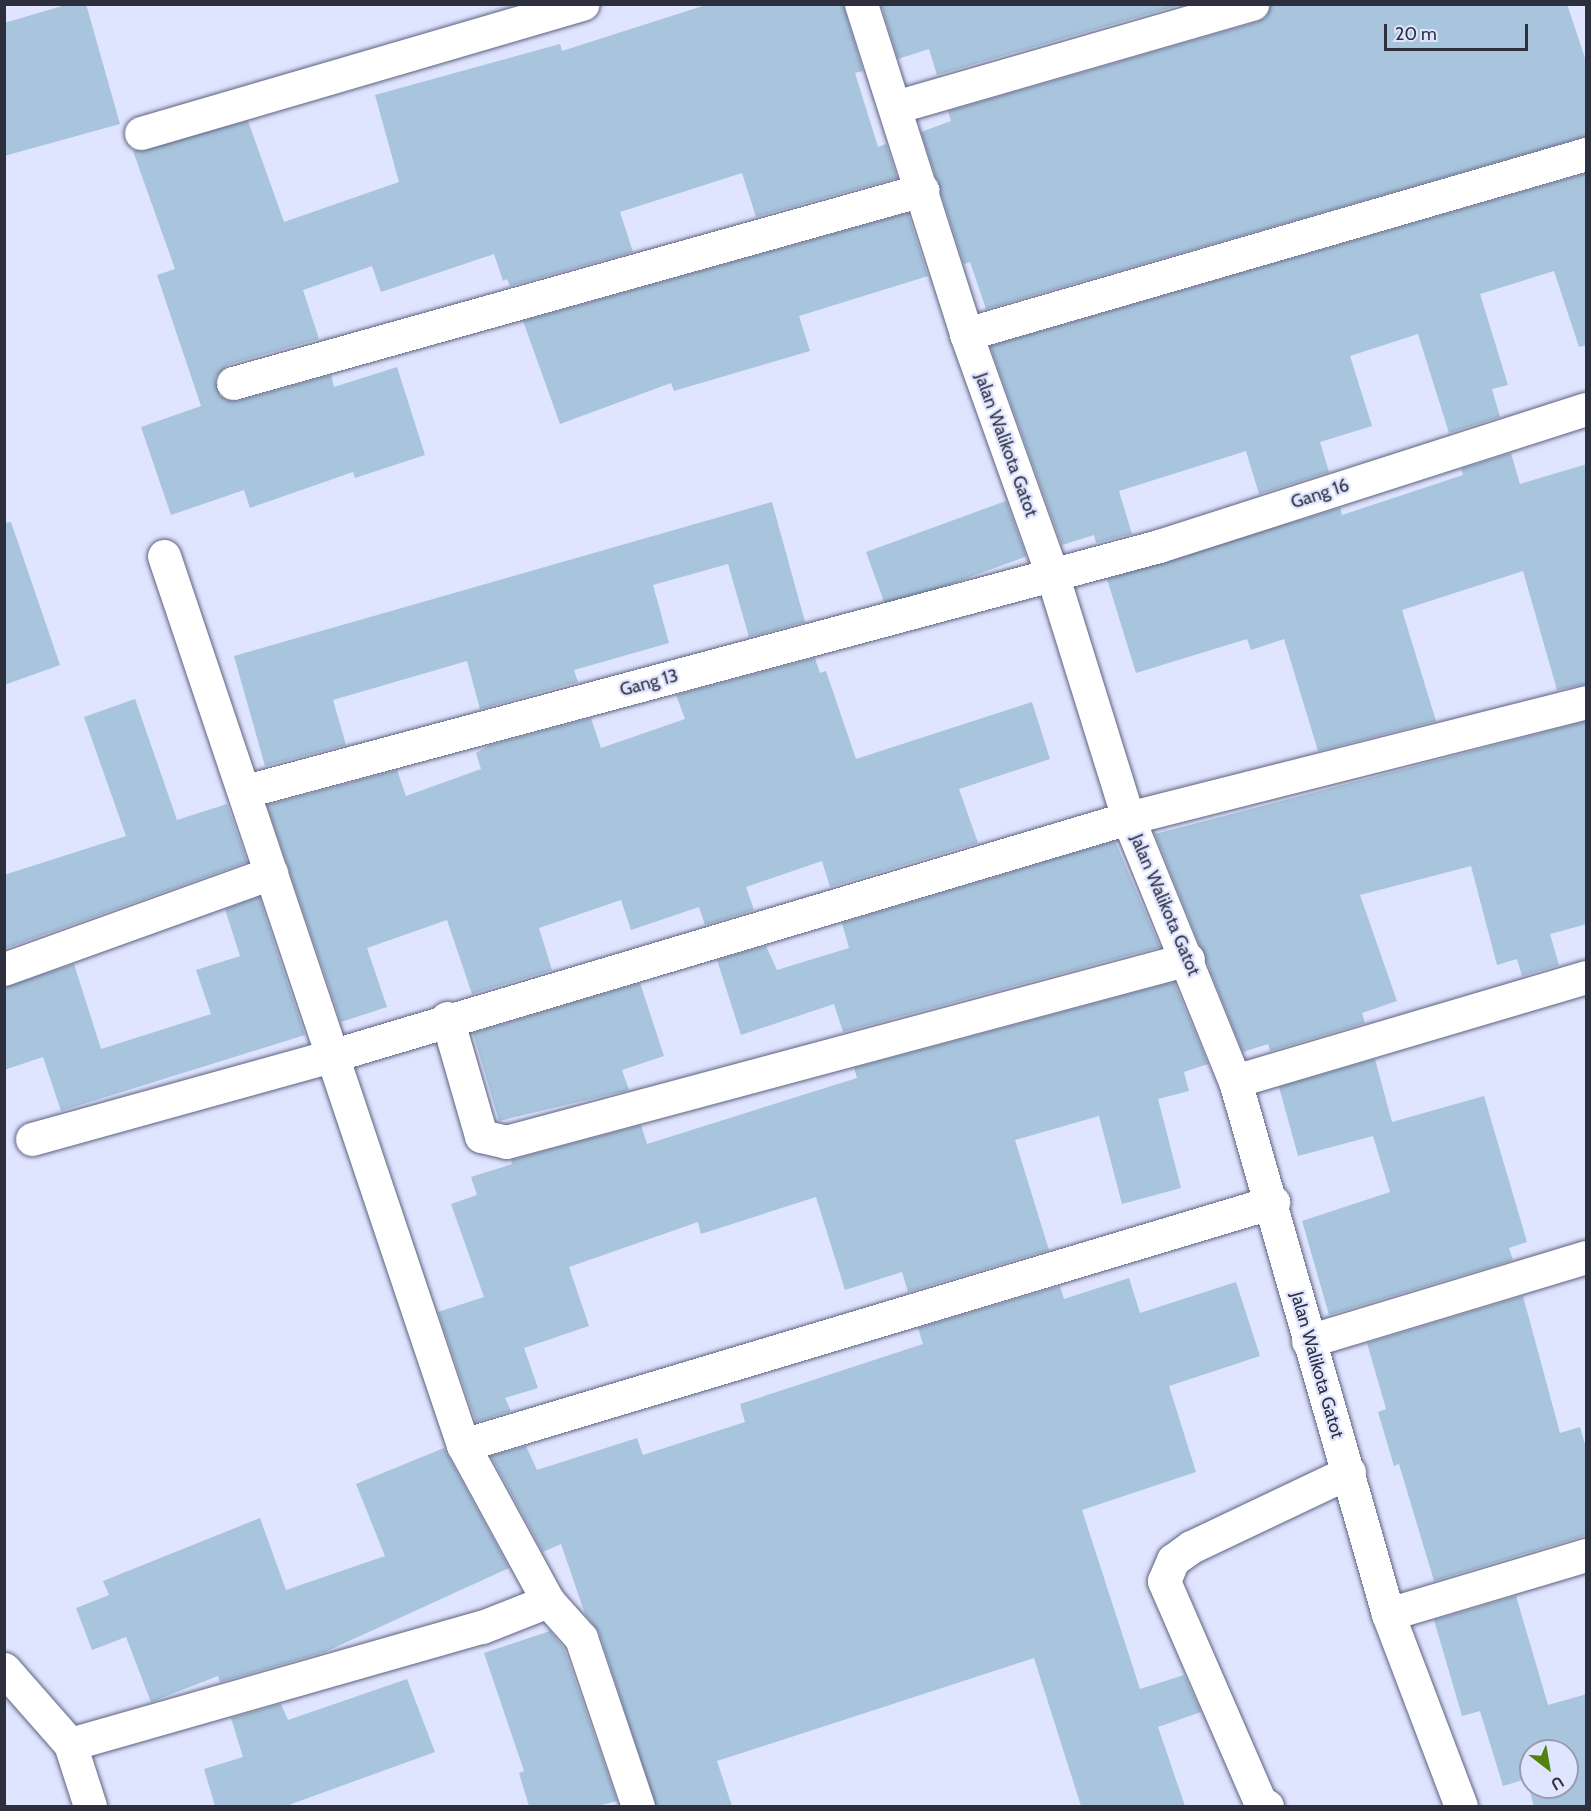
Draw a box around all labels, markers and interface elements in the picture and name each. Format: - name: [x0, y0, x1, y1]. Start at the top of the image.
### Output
- scale bar: [1387, 12, 1531, 50]
- text: 20 m: [1395, 23, 1437, 45]
- street label: Jalan Walikota Gatot: [970, 370, 1042, 520]
- street label: Gang 16: [1288, 474, 1352, 514]
- street label: Gang 13: [618, 665, 680, 701]
- street label: Jalan Walikota Gatot: [1125, 831, 1205, 979]
- street label: Jalan Walikota Gatot: [1286, 1289, 1348, 1441]
- north arrow: [1519, 1739, 1579, 1799]
- text: U: [1548, 1772, 1567, 1794]

